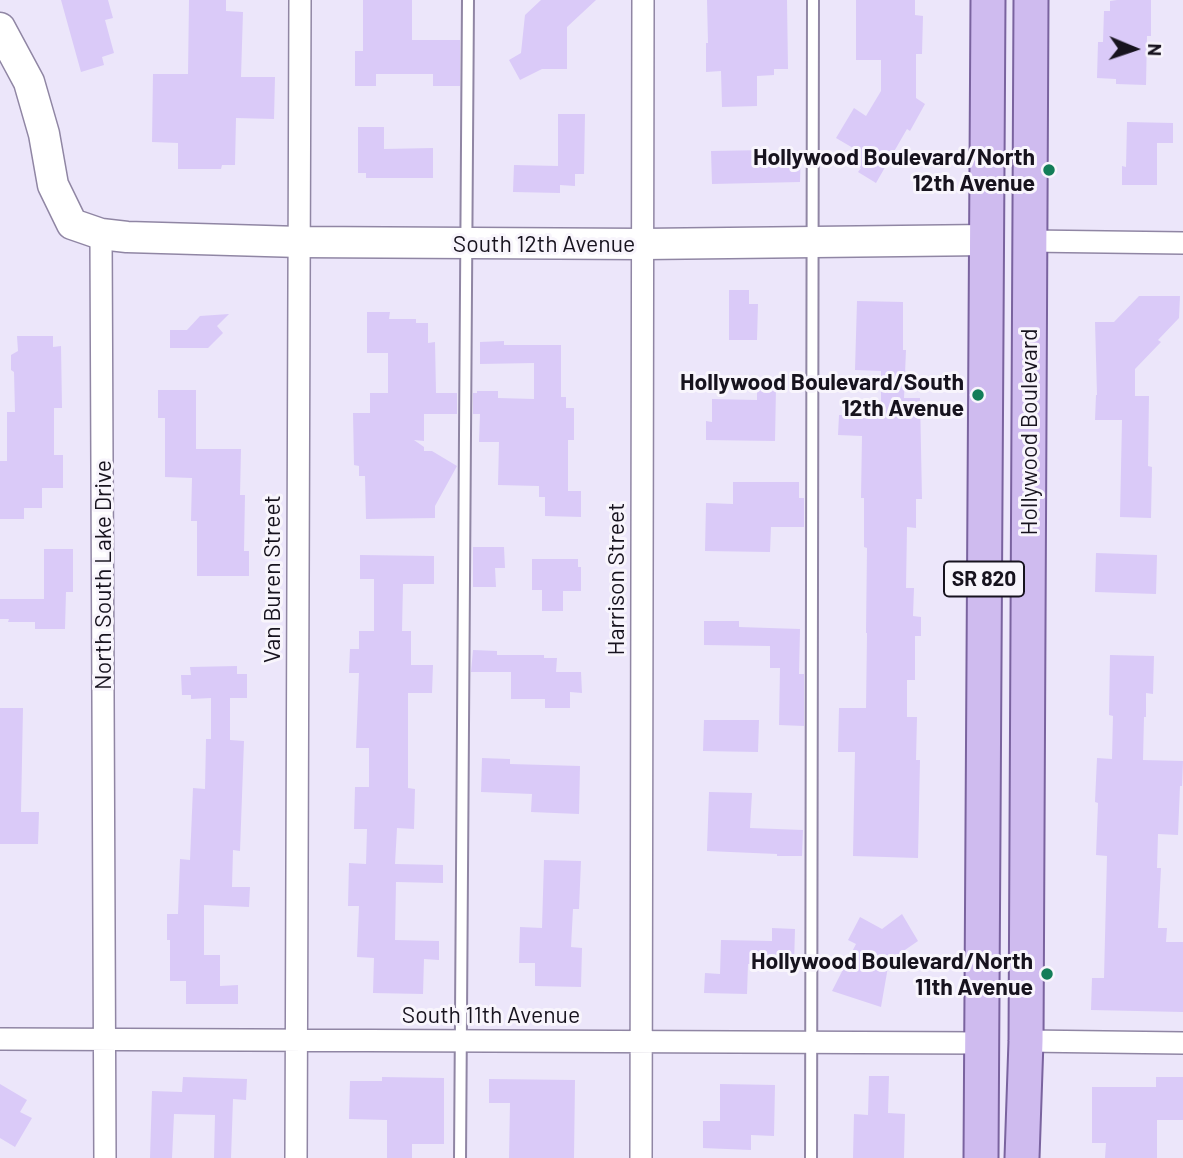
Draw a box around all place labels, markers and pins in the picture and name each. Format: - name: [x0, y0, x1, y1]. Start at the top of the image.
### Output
- place label: Hollywood Boulevard/North 12th Avenue: [753, 143, 1035, 197]
- marker: Hollywood Boulevard/North 12th Avenue: [1041, 162, 1057, 178]
- place label: Hollywood Boulevard/South 12th Avenue: [680, 368, 964, 422]
- marker: Hollywood Boulevard/South 12th Avenue: [970, 387, 986, 403]
- place label: Hollywood Boulevard/North 11th Avenue: [751, 947, 1033, 1001]
- marker: Hollywood Boulevard/North 11th Avenue: [1039, 966, 1055, 982]

